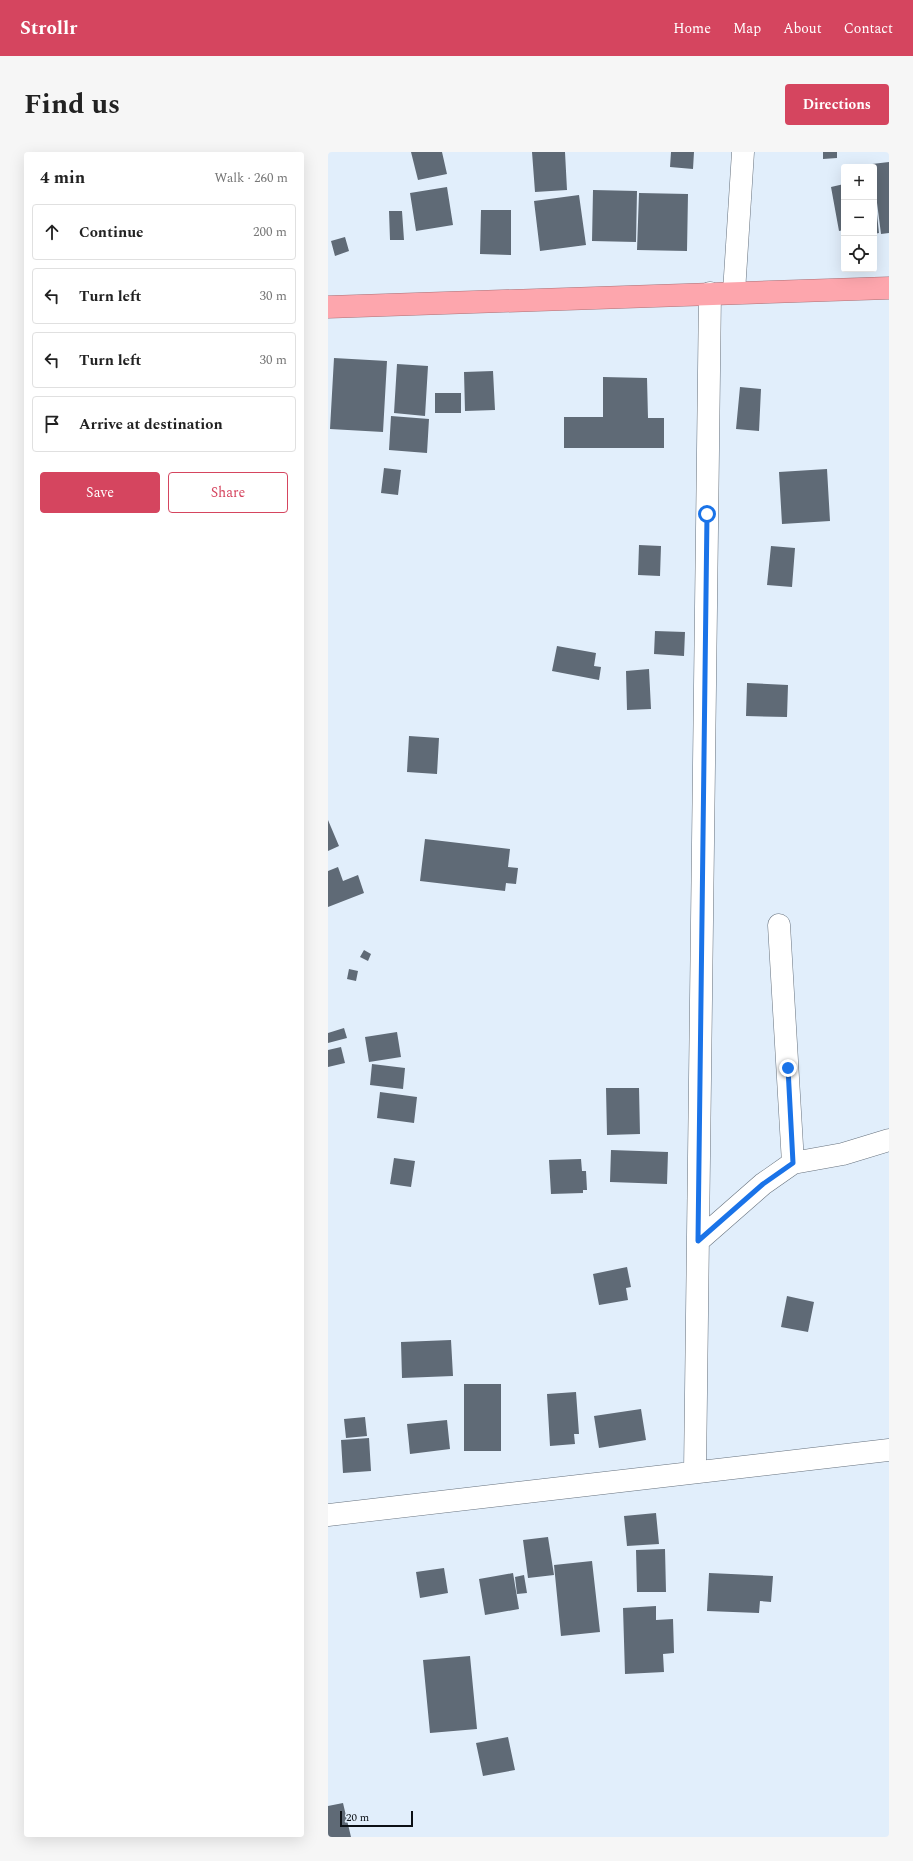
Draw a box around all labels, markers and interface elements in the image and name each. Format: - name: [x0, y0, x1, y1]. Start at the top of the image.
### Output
- text: Strollr: [20, 14, 77, 43]
- text: Home: [673, 18, 711, 39]
- text: Map: [733, 18, 761, 39]
- text: About: [783, 18, 822, 39]
- text: Contact: [844, 18, 893, 39]
- text: Find us: [24, 83, 120, 126]
- button: Directions: [785, 84, 889, 125]
- map controls: [841, 164, 877, 272]
- button: +: [841, 164, 877, 200]
- text: 4 min: [40, 165, 85, 191]
- text: Walk · 260 m: [214, 168, 288, 188]
- button: −: [841, 200, 877, 236]
- icon: ahead: [41, 221, 63, 243]
- text: Continue: [79, 221, 144, 244]
- text: 200 m: [253, 222, 287, 242]
- button: locate: [841, 236, 877, 272]
- icon: left: [41, 285, 63, 307]
- text: Turn left: [79, 285, 141, 308]
- text: 30 m: [260, 286, 287, 306]
- icon: left: [41, 349, 63, 371]
- text: Turn left: [79, 349, 141, 372]
- text: 30 m: [260, 350, 287, 370]
- icon: arrive: [41, 413, 63, 435]
- text: Arrive at destination: [79, 413, 223, 436]
- button: Save: [40, 472, 160, 513]
- button: Share: [168, 472, 288, 513]
- route start: [698, 505, 716, 523]
- route end: [779, 1059, 797, 1077]
- scale bar: [340, 1809, 413, 1828]
- text: 20 m: [346, 1809, 369, 1826]

